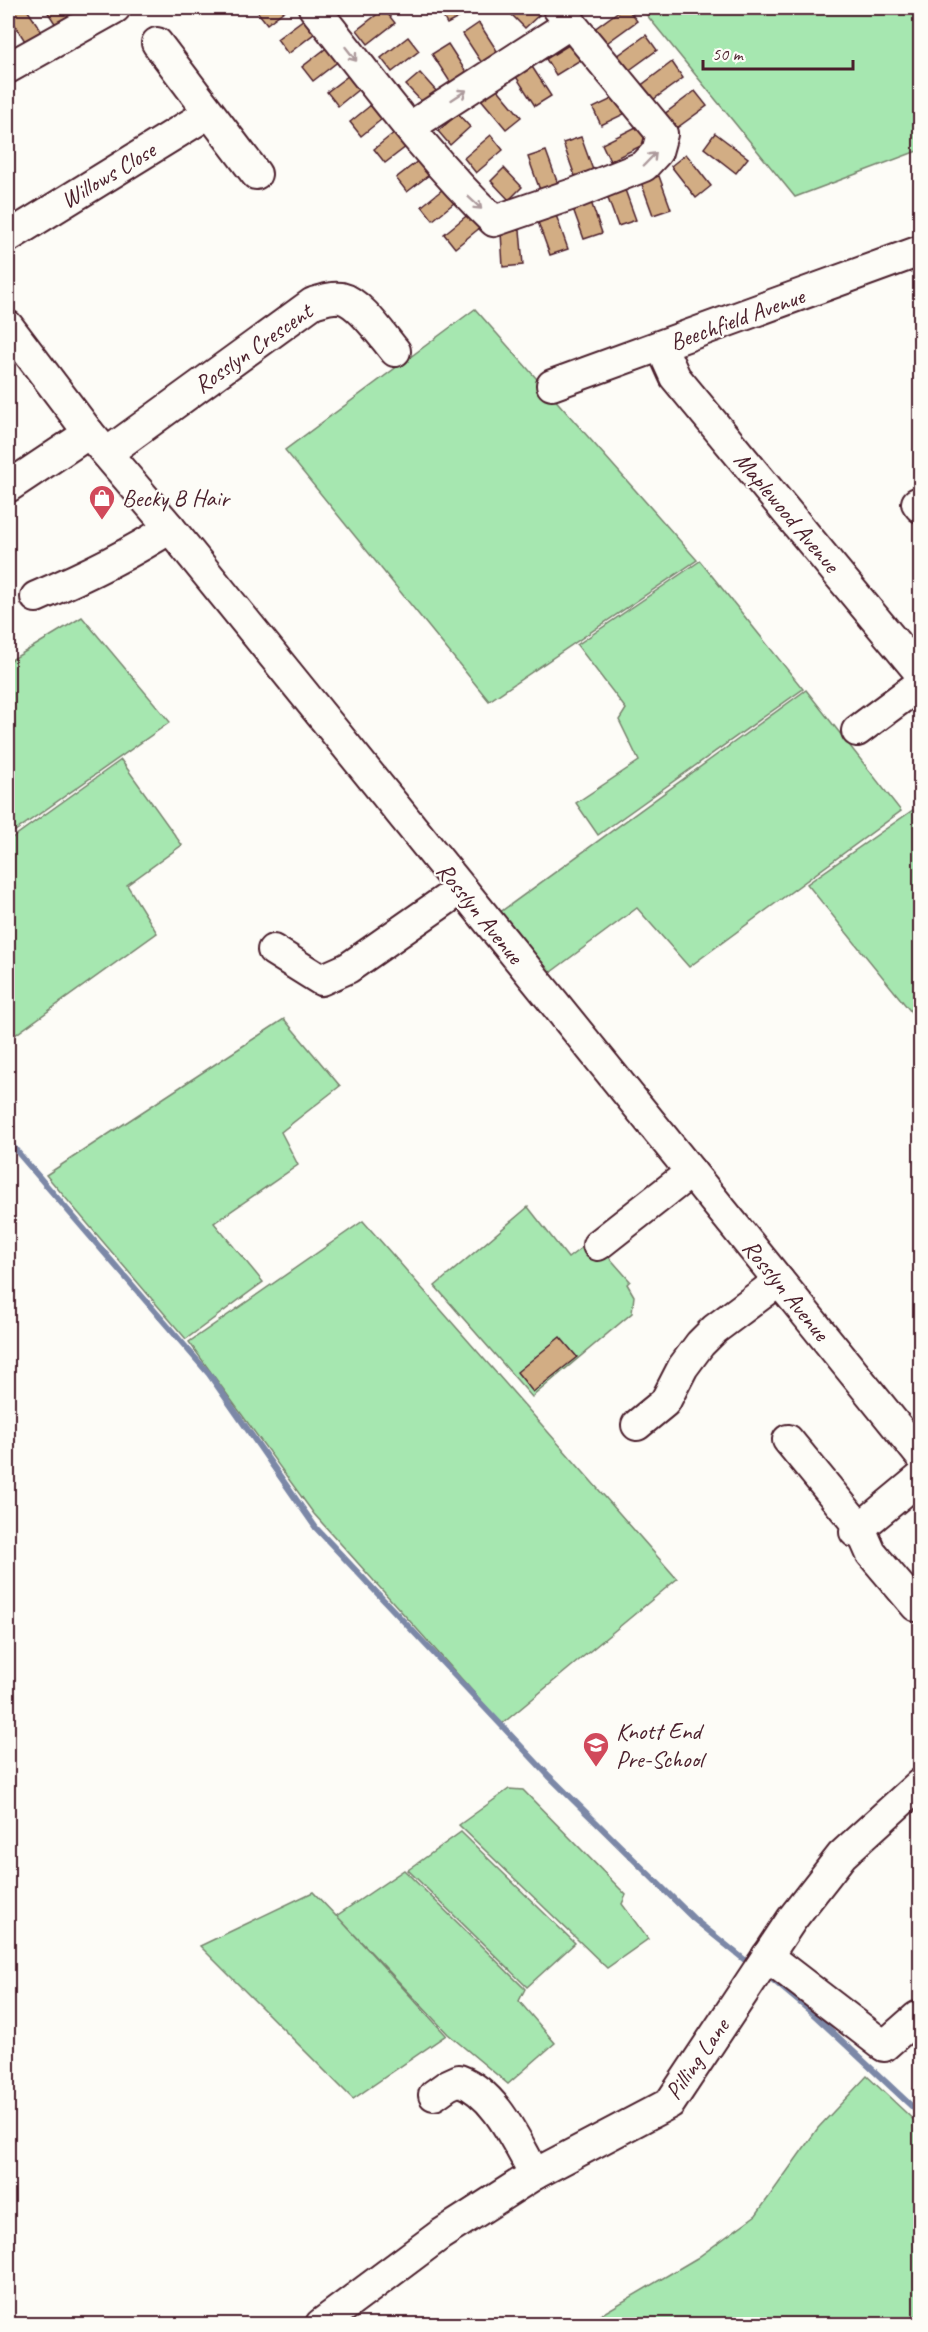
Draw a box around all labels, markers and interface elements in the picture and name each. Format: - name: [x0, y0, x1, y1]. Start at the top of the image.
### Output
- scale bar: [703, 33, 853, 71]
- text: 50 m: [712, 43, 745, 65]
- one-way arrow: [344, 45, 357, 61]
- one-way arrow: [450, 89, 467, 101]
- street label: Willows Close: [55, 134, 163, 215]
- one-way arrow: [643, 151, 657, 166]
- one-way arrow: [468, 196, 483, 210]
- street label: Beechfield Avenue: [666, 280, 810, 357]
- street label: Rosslyn Crescent: [188, 295, 320, 400]
- street label: Maplewood Avenue: [728, 445, 848, 580]
- shop icon: Becky B Hair: [87, 483, 117, 521]
- place label: Becky B Hair: [122, 483, 231, 513]
- street label: Rosslyn Avenue: [430, 856, 531, 971]
- street label: Rosslyn Avenue: [736, 1233, 837, 1348]
- place label: Knott End Pre-School: [616, 1716, 707, 1774]
- school or university icon: Knott End Pre-School: [581, 1730, 611, 1768]
- street label: Pilling Lane: [658, 2011, 737, 2105]

